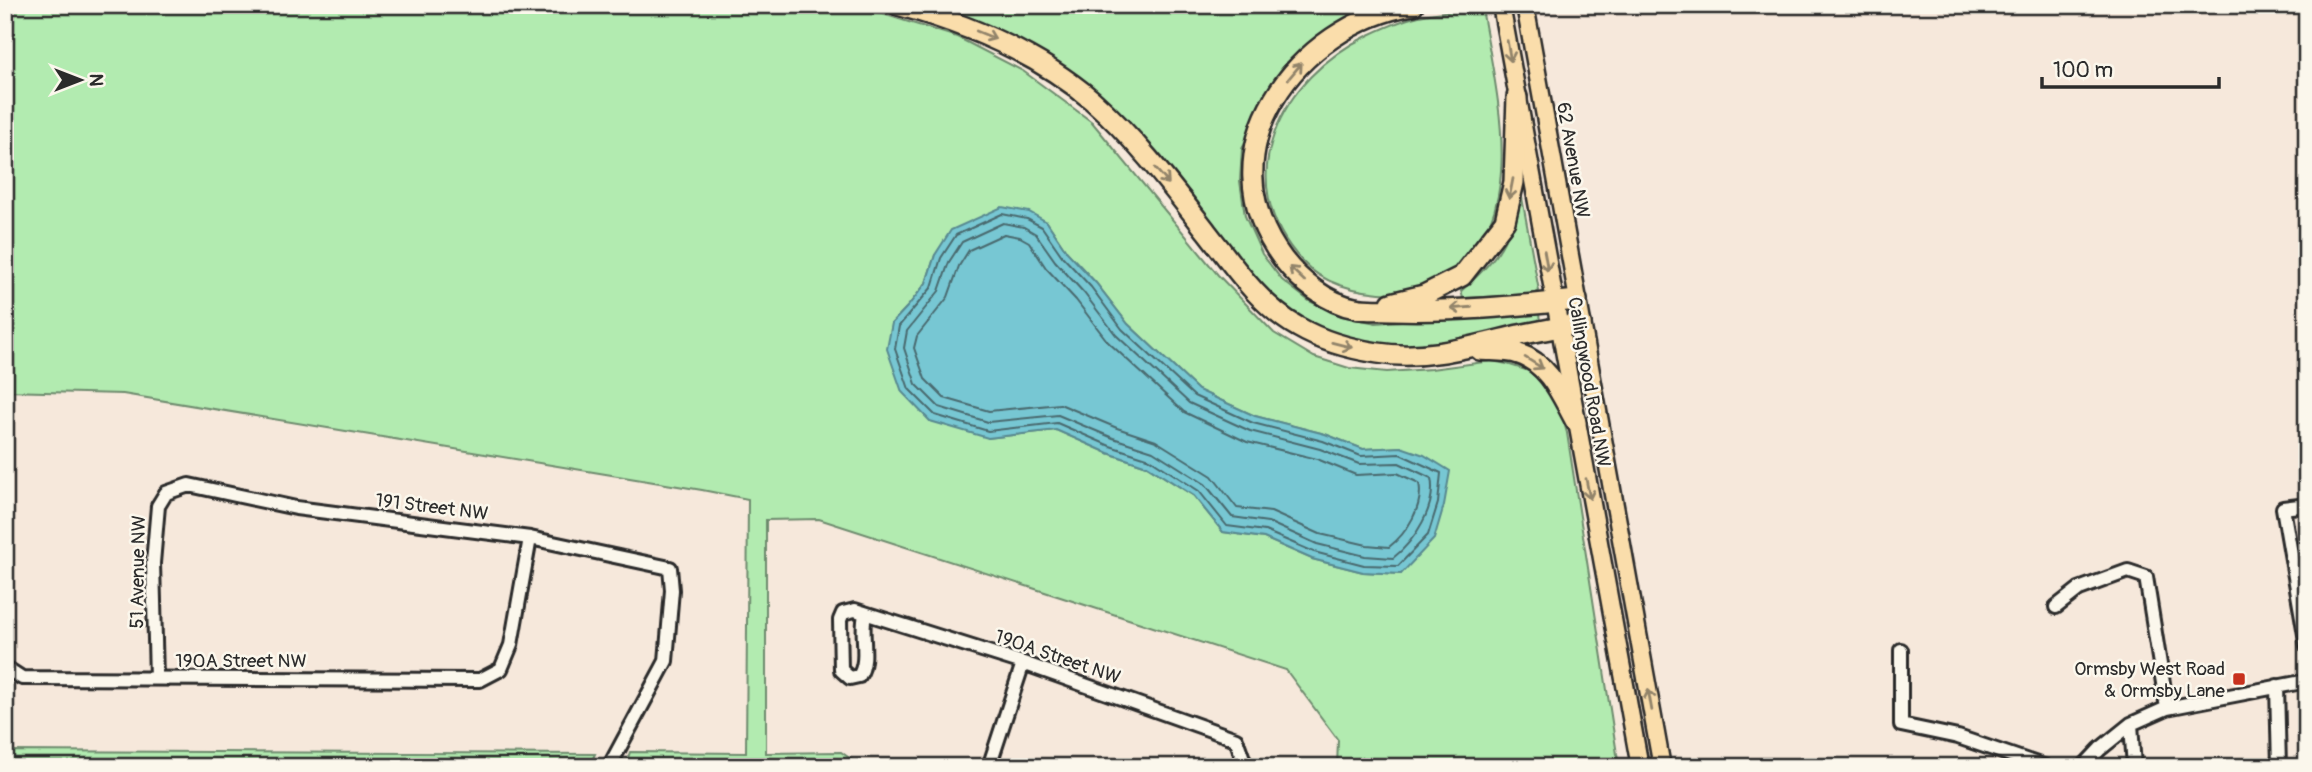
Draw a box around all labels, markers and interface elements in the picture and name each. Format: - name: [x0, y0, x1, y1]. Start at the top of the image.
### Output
- one-way arrow: [975, 30, 996, 43]
- one-way arrow: [1503, 39, 1516, 62]
- north arrow: [46, 46, 116, 116]
- scale bar: [2042, 46, 2219, 90]
- text: 100 m: [2053, 57, 2113, 84]
- one-way arrow: [1287, 63, 1303, 81]
- text: N: [84, 74, 108, 87]
- street label: 62 Avenue NW: [1551, 100, 1595, 220]
- one-way arrow: [1154, 167, 1170, 185]
- one-way arrow: [1504, 177, 1518, 200]
- one-way arrow: [1540, 249, 1553, 272]
- one-way arrow: [1289, 266, 1306, 283]
- street label: Callingwood Road NW: [1562, 295, 1616, 469]
- one-way arrow: [1450, 302, 1473, 315]
- one-way arrow: [1330, 339, 1353, 352]
- one-way arrow: [1523, 356, 1543, 370]
- one-way arrow: [1582, 477, 1595, 500]
- street label: 191 Street NW: [374, 488, 490, 526]
- street label: 51 Avenue NW: [125, 515, 151, 629]
- street label: 190A Street NW: [992, 624, 1124, 690]
- street label: 190A Street NW: [175, 649, 307, 673]
- place label: Ormsby West Road & Ormsby Lane: [2074, 657, 2226, 703]
- marker: Ormsby West Road & Ormsby Lane: [2231, 671, 2247, 687]
- one-way arrow: [1642, 689, 1656, 712]

